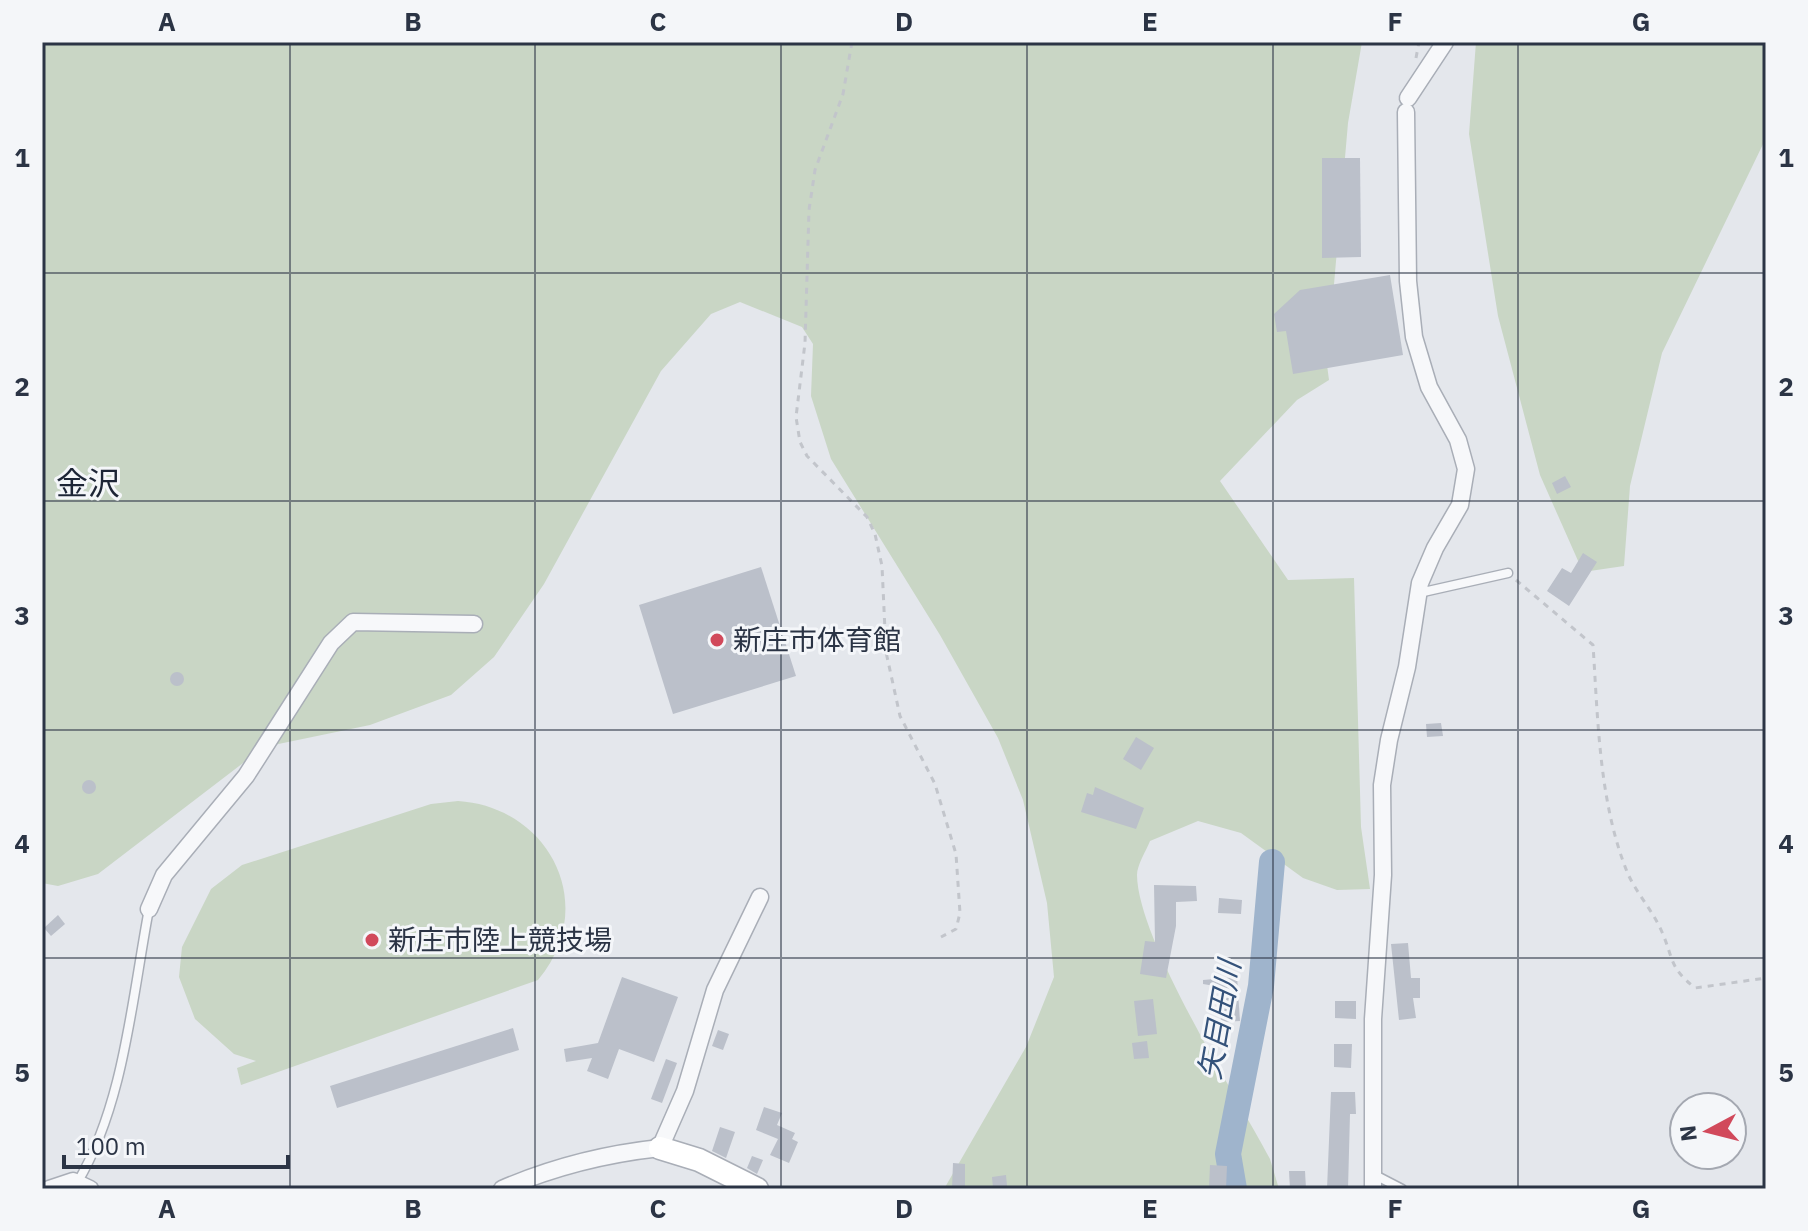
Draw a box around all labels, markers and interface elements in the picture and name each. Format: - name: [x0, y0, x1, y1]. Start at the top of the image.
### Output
- text: A: [158, 4, 176, 38]
- text: B: [404, 4, 422, 38]
- text: C: [650, 4, 667, 38]
- text: D: [895, 4, 913, 38]
- text: E: [1142, 4, 1158, 38]
- text: F: [1387, 4, 1403, 38]
- text: G: [1632, 4, 1650, 38]
- text: 1: [14, 140, 30, 174]
- text: 1: [1778, 140, 1794, 174]
- text: 2: [14, 369, 30, 403]
- text: 2: [1778, 369, 1794, 403]
- district label: 金沢: [56, 462, 120, 504]
- text: 3: [14, 598, 30, 632]
- text: 3: [1778, 598, 1794, 632]
- place label: 新庄市体育館: [733, 621, 901, 658]
- marker: 新庄市体育館: [708, 631, 726, 649]
- text: 4: [14, 826, 30, 860]
- text: 4: [1778, 826, 1794, 860]
- place label: 新庄市陸上競技場: [388, 921, 612, 958]
- marker: 新庄市陸上競技場: [363, 931, 381, 949]
- water label: 矢目田川: [1189, 954, 1249, 1082]
- text: 5: [14, 1055, 30, 1089]
- text: 5: [1778, 1055, 1794, 1089]
- north arrow: [1668, 1091, 1748, 1171]
- scale bar: [64, 1119, 288, 1169]
- text: N: [1672, 1124, 1703, 1143]
- text: 100 m: [76, 1130, 146, 1162]
- text: A: [158, 1191, 176, 1225]
- text: B: [404, 1191, 422, 1225]
- text: C: [650, 1191, 667, 1225]
- text: D: [895, 1191, 913, 1225]
- text: E: [1142, 1191, 1158, 1225]
- text: F: [1387, 1191, 1403, 1225]
- text: G: [1632, 1191, 1650, 1225]

